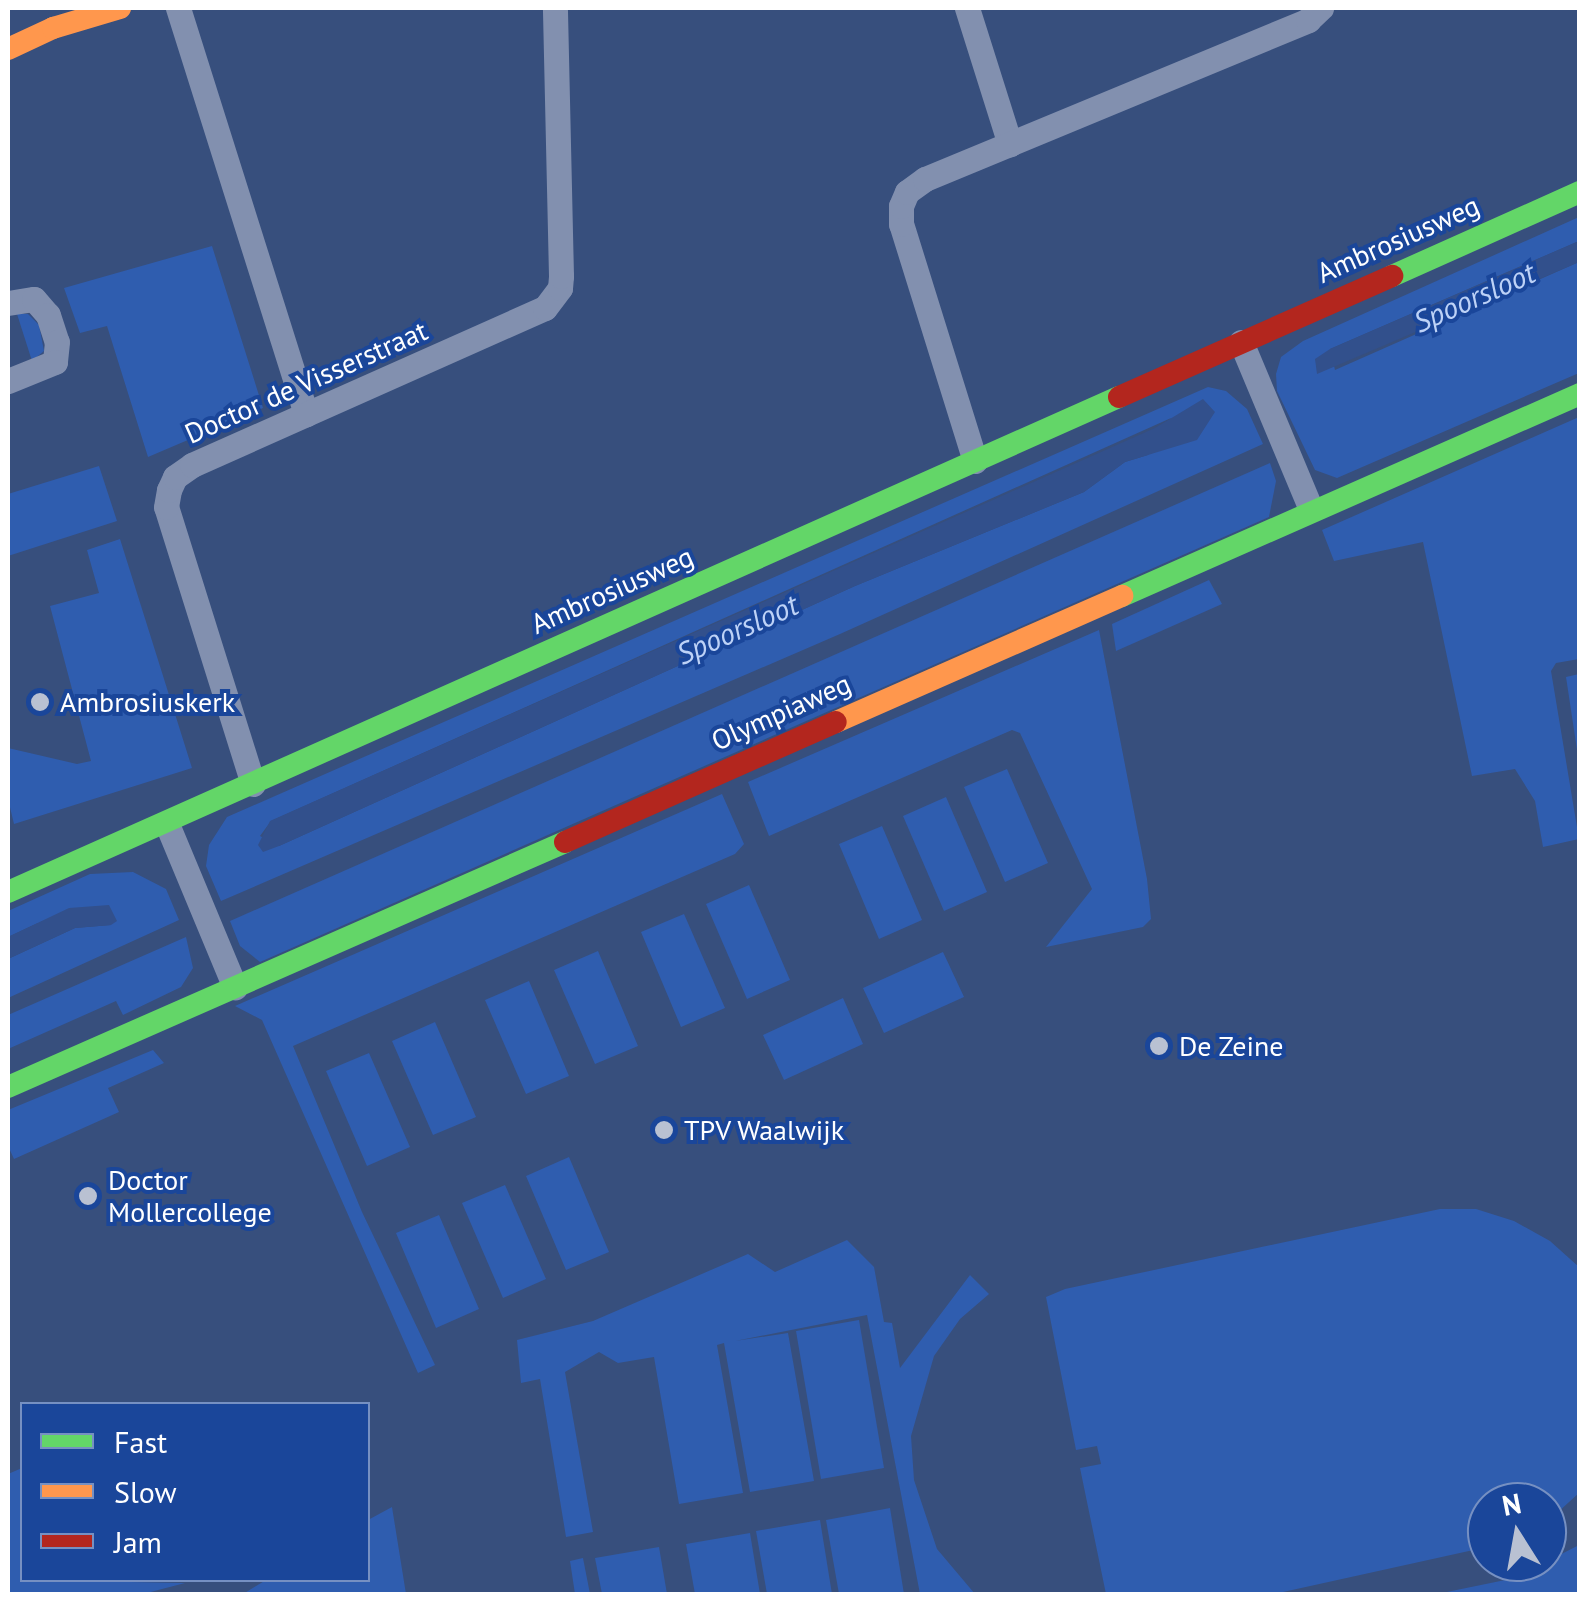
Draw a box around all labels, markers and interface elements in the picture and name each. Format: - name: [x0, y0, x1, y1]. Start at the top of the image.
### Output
- street label: Ambrosiusweg: [1312, 188, 1484, 290]
- water label: Spoorsloot: [1408, 254, 1540, 340]
- street label: Doctor de Visserstraat: [179, 313, 433, 451]
- street label: Ambrosiusweg: [526, 539, 698, 641]
- water label: Spoorsloot: [671, 586, 803, 672]
- street label: Olympiaweg: [706, 666, 856, 758]
- place label: Ambrosiuskerk: [60, 685, 235, 719]
- marker: Ambrosiuskerk: [29, 691, 51, 713]
- place label: De Zeine: [1179, 1029, 1284, 1063]
- marker: De Zeine: [1148, 1035, 1170, 1057]
- place label: TPV Waalwijk: [684, 1113, 846, 1147]
- marker: TPV Waalwijk: [653, 1119, 675, 1141]
- place label: Doctor Mollercollege: [108, 1163, 272, 1229]
- marker: Doctor Mollercollege: [77, 1185, 99, 1207]
- legend: [20, 1402, 370, 1582]
- text: Fast: [114, 1422, 167, 1461]
- text: Slow: [114, 1472, 177, 1511]
- north arrow: [1467, 1482, 1567, 1582]
- text: N: [1499, 1484, 1524, 1524]
- text: Jam: [114, 1522, 162, 1561]

